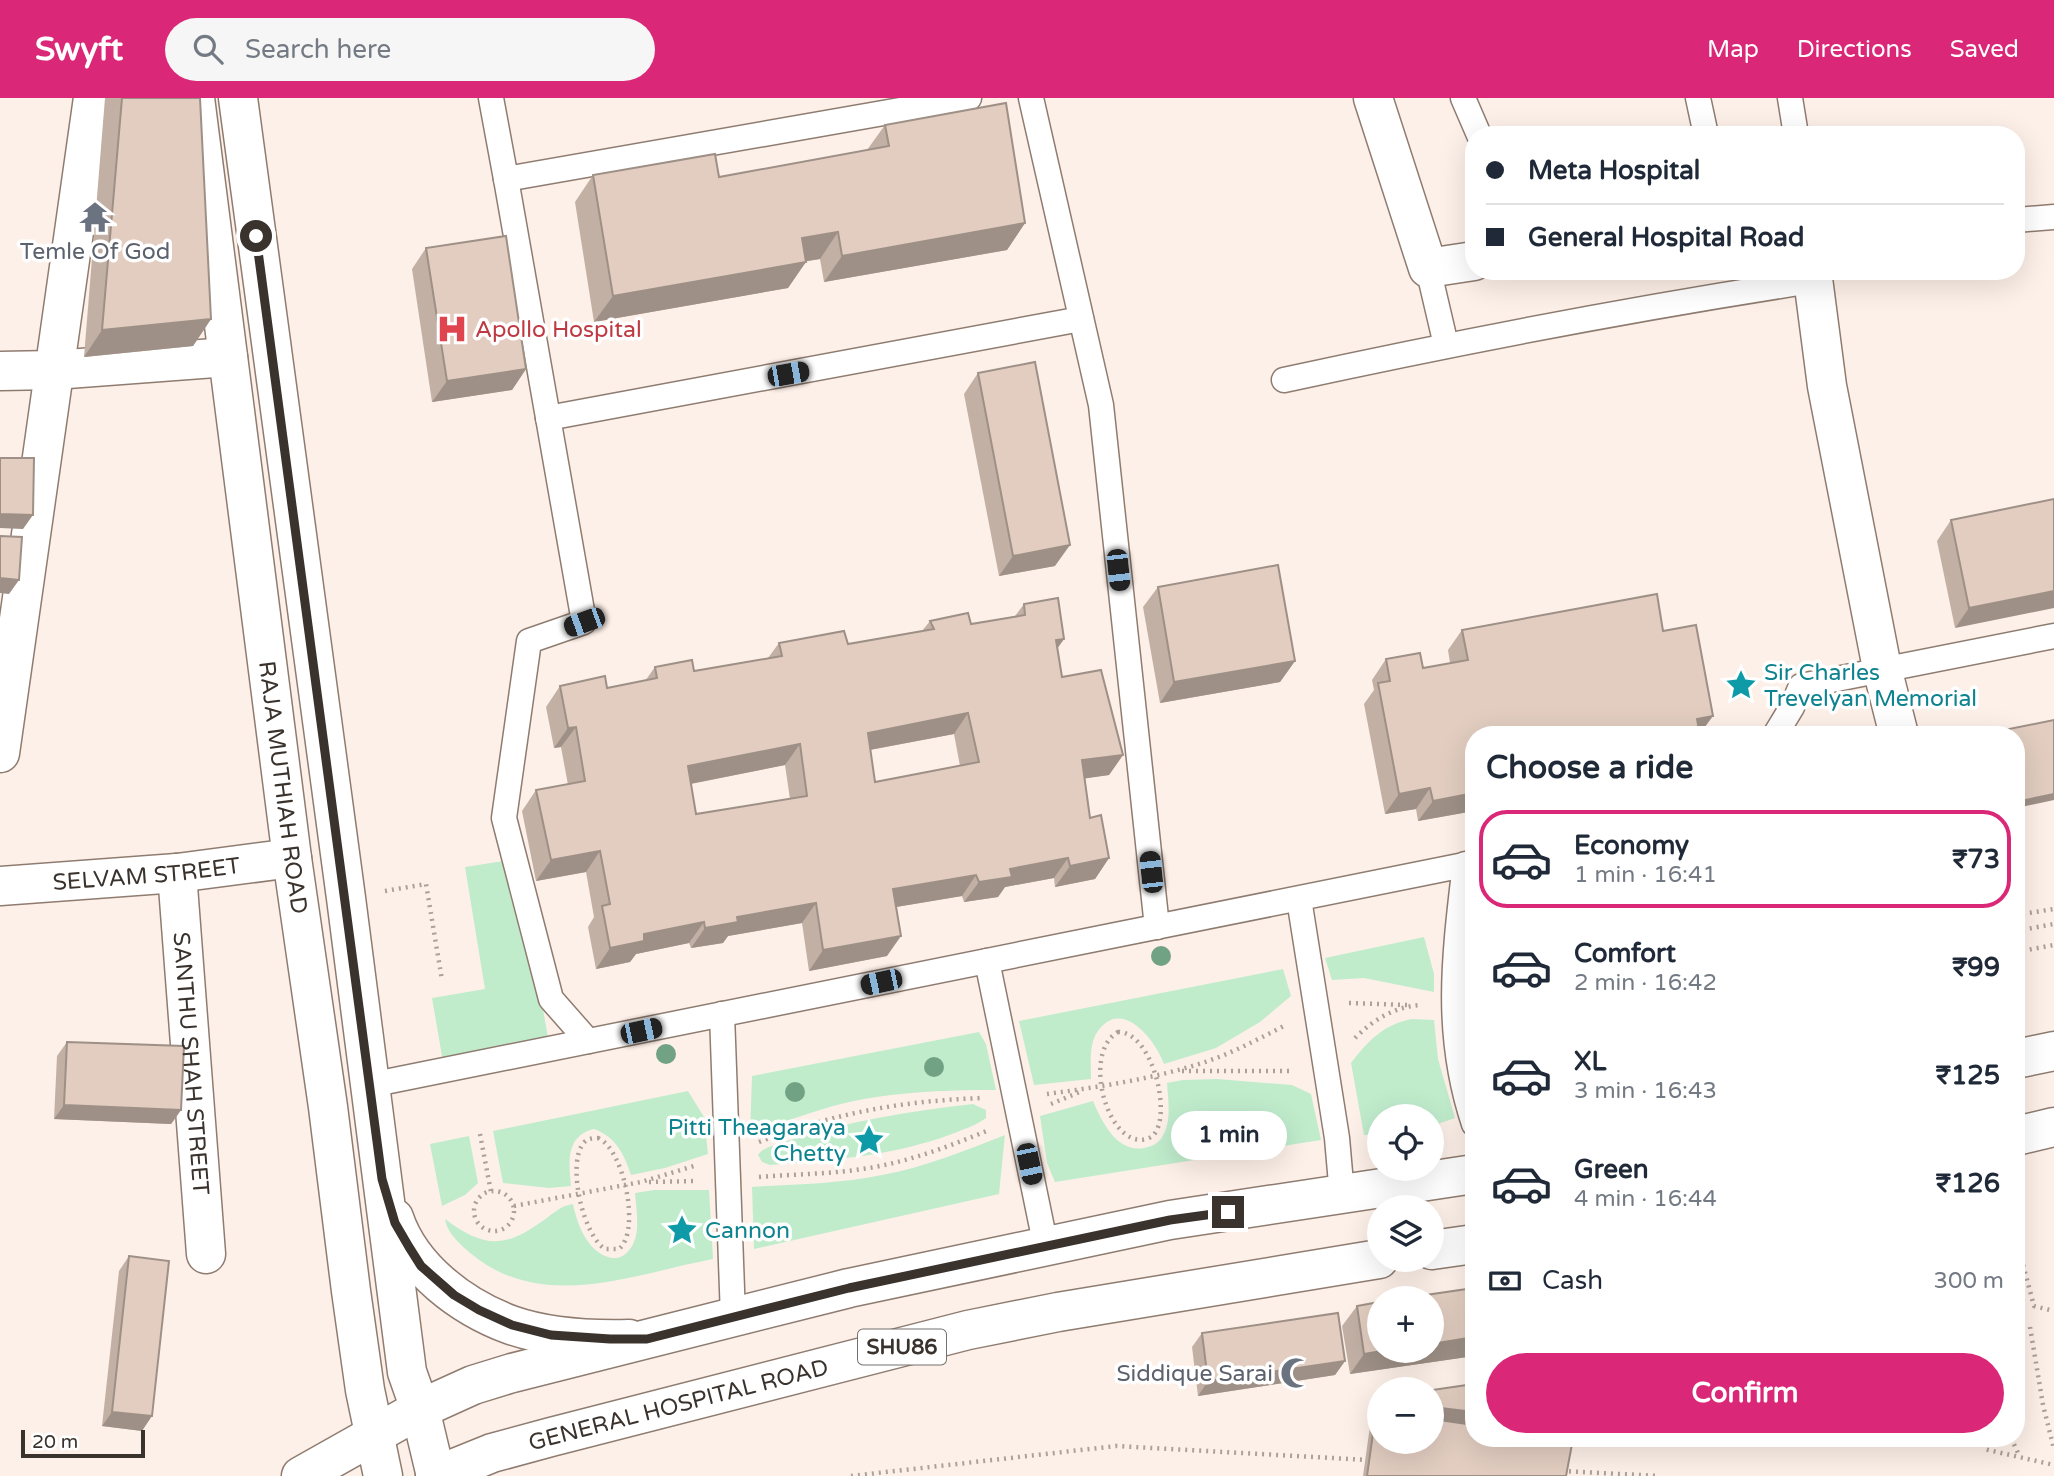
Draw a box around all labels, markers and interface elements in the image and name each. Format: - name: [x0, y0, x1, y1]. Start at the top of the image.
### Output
- search box: [165, 18, 655, 81]
- text: Swyft: [35, 30, 123, 69]
- icon: search: [189, 30, 227, 68]
- text: Search here: [245, 34, 391, 65]
- text: Map: [1707, 35, 1759, 64]
- text: Directions: [1797, 35, 1912, 64]
- text: Saved: [1950, 35, 2019, 64]
- text: Meta Hospital: [1528, 155, 1700, 186]
- temple icon: Temle Of God: [78, 200, 112, 234]
- route start: [240, 220, 272, 252]
- text: General Hospital Road: [1528, 222, 1804, 253]
- place label: Temle Of God: [20, 238, 170, 266]
- hospital icon: Apollo Hospital: [435, 312, 469, 346]
- place label: Apollo Hospital: [475, 316, 642, 344]
- car: [766, 360, 811, 388]
- car: [1106, 548, 1131, 592]
- car: [561, 605, 608, 639]
- street label: RAJA MUTHIAH ROAD: [252, 659, 313, 916]
- place label: Sir Charles Trevelyan Memorial: [1764, 659, 1977, 713]
- place icon: Sir Charles Trevelyan Memorial: [1724, 668, 1758, 702]
- text: Choose a ride: [1486, 749, 1693, 787]
- icon: car: [1490, 828, 1553, 891]
- text: Economy: [1574, 830, 1689, 861]
- text: ₹73: [1952, 844, 2000, 875]
- car: [1139, 850, 1164, 894]
- street label: SELVAM STREET: [52, 852, 242, 897]
- text: 1 min · 16:41: [1574, 861, 1717, 889]
- street label: SANTHU SHAH STREET: [167, 931, 214, 1196]
- icon: car: [1490, 936, 1553, 999]
- text: Comfort: [1574, 938, 1676, 969]
- text: ₹99: [1952, 952, 2000, 983]
- car: [859, 967, 904, 997]
- text: 2 min · 16:42: [1574, 969, 1717, 997]
- car: [619, 1016, 664, 1046]
- icon: car: [1490, 1044, 1553, 1107]
- text: XL: [1574, 1046, 1606, 1077]
- text: ₹125: [1936, 1060, 2000, 1091]
- text: 3 min · 16:43: [1574, 1077, 1717, 1105]
- map controls: [1367, 1104, 1444, 1454]
- button: locate: [1367, 1104, 1444, 1181]
- callout: 1 min: [1170, 1110, 1286, 1160]
- place label: Pitti Theagaraya Chetty: [668, 1114, 846, 1168]
- text: 1 min: [1198, 1121, 1260, 1149]
- place icon: Pitti Theagaraya Chetty: [852, 1123, 886, 1157]
- car: [1015, 1141, 1044, 1187]
- icon: car: [1490, 1152, 1553, 1215]
- text: Green: [1574, 1154, 1649, 1185]
- text: ₹126: [1936, 1168, 2000, 1199]
- text: 4 min · 16:44: [1574, 1185, 1717, 1213]
- button: layers: [1367, 1195, 1444, 1272]
- route end: [1212, 1196, 1244, 1228]
- place icon: Cannon: [665, 1213, 699, 1247]
- place label: Cannon: [705, 1217, 790, 1245]
- icon: cash: [1486, 1262, 1524, 1300]
- text: Cash: [1542, 1265, 1603, 1296]
- text: 300 m: [1934, 1267, 2004, 1295]
- button: +: [1367, 1286, 1444, 1363]
- road number: SHU86: [858, 1330, 946, 1364]
- street label: GENERAL HOSPITAL ROAD: [526, 1353, 831, 1457]
- button: Confirm: [1486, 1353, 2004, 1433]
- mosque icon: Siddique Sarai: [1279, 1356, 1313, 1390]
- place label: Siddique Sarai: [1116, 1360, 1273, 1388]
- button: −: [1367, 1377, 1444, 1454]
- scale bar: [21, 1427, 145, 1459]
- text: 20 m: [32, 1431, 78, 1453]

